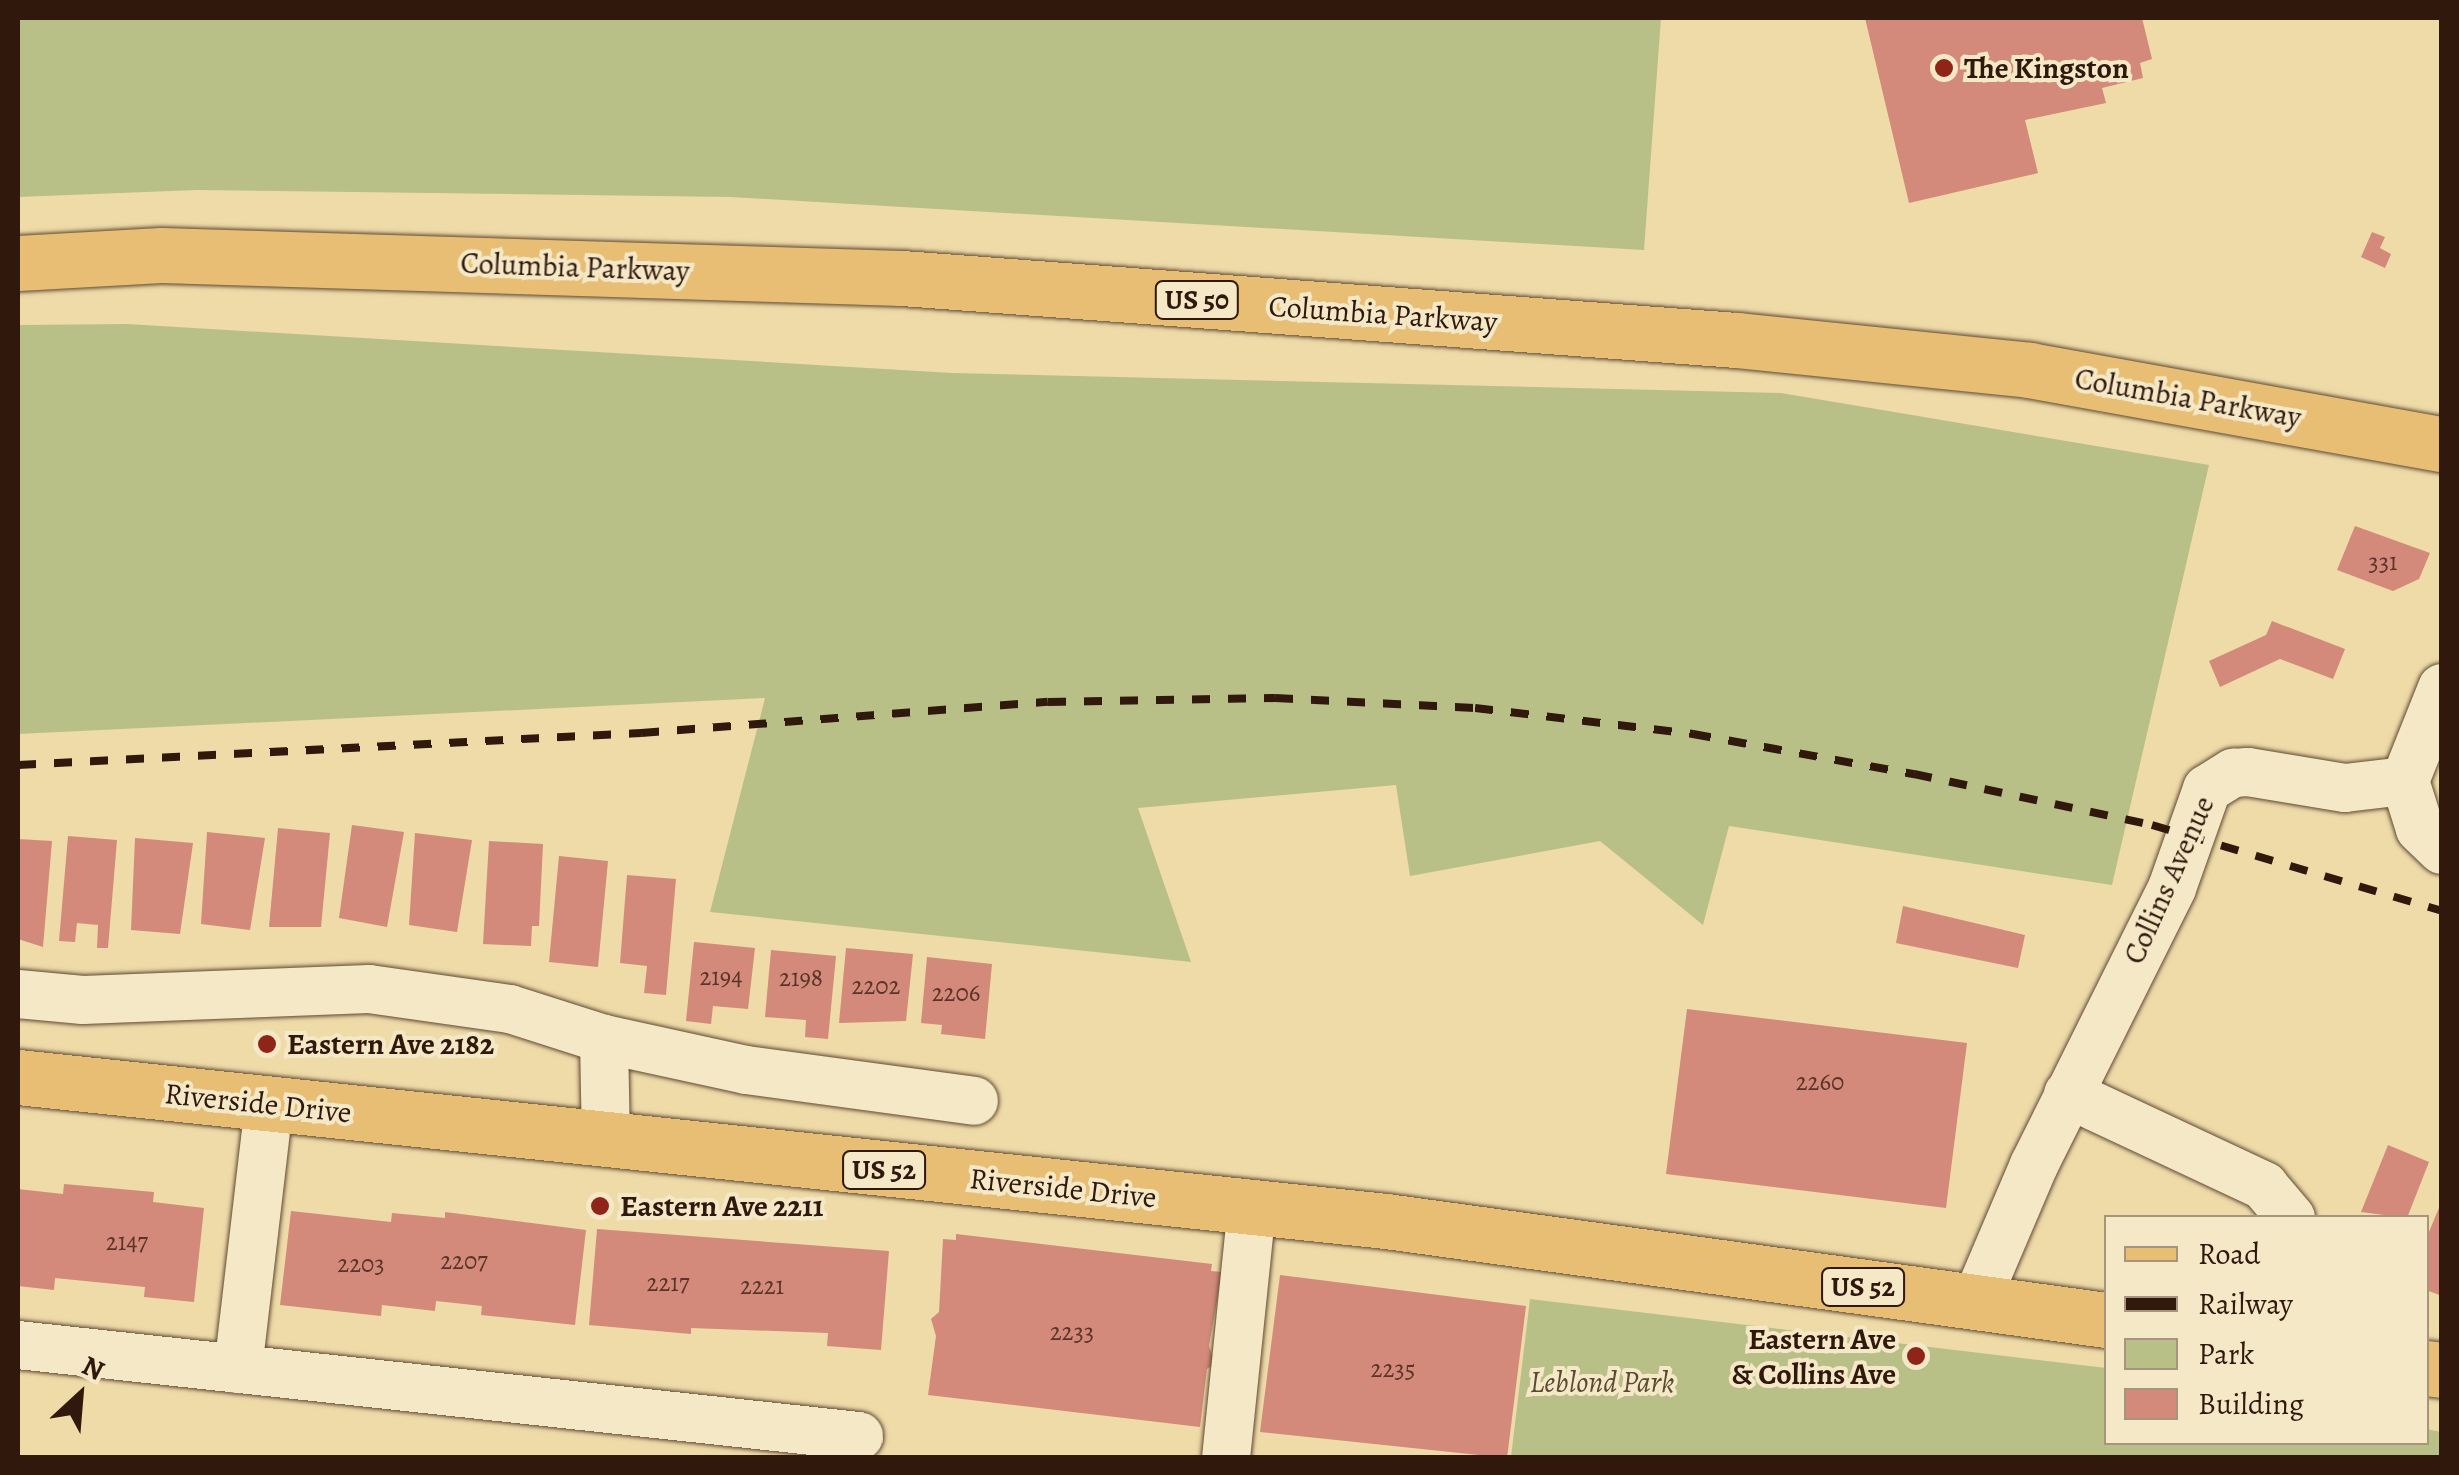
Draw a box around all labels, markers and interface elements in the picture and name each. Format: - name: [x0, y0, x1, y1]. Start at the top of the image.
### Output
- place label: The Kingston: [1964, 50, 2129, 86]
- marker: The Kingston: [1933, 57, 1955, 79]
- street label: Columbia Parkway: [460, 245, 690, 289]
- road number: US 50: [1154, 277, 1240, 323]
- street label: Columbia Parkway: [1268, 288, 1498, 340]
- street label: Columbia Parkway: [2072, 360, 2304, 436]
- house number: 331: [2368, 547, 2398, 577]
- street label: Collins Avenue: [2116, 790, 2222, 970]
- house number: 2194: [699, 962, 743, 992]
- house number: 2198: [779, 963, 823, 993]
- house number: 2202: [852, 971, 900, 1001]
- house number: 2206: [932, 978, 980, 1008]
- place label: Eastern Ave 2182: [287, 1026, 494, 1062]
- marker: Eastern Ave 2182: [256, 1033, 278, 1055]
- house number: 2260: [1796, 1067, 1844, 1097]
- street label: Riverside Drive: [163, 1075, 353, 1131]
- road number: US 52: [842, 1147, 926, 1193]
- street label: Riverside Drive: [968, 1160, 1158, 1216]
- place label: Eastern Ave 2211: [620, 1188, 824, 1224]
- marker: Eastern Ave 2211: [589, 1195, 611, 1217]
- legend: [2104, 1215, 2429, 1445]
- house number: 2147: [106, 1227, 148, 1257]
- text: Road: [2198, 1234, 2260, 1274]
- house number: 2207: [440, 1246, 488, 1276]
- house number: 2203: [337, 1249, 385, 1279]
- road number: US 52: [1820, 1264, 1906, 1310]
- house number: 2217: [647, 1268, 689, 1298]
- house number: 2221: [740, 1271, 784, 1301]
- text: Railway: [2198, 1284, 2293, 1324]
- house number: 2233: [1050, 1317, 1094, 1347]
- place label: Eastern Ave & Collins Ave: [1731, 1321, 1896, 1392]
- text: Park: [2198, 1334, 2254, 1374]
- north arrow: [30, 1345, 130, 1445]
- marker: Eastern Ave & Collins Ave: [1905, 1345, 1927, 1367]
- text: N: [76, 1346, 111, 1390]
- house number: 2235: [1371, 1354, 1415, 1384]
- park label: Leblond Park: [1530, 1364, 1674, 1400]
- text: Building: [2198, 1384, 2304, 1424]

